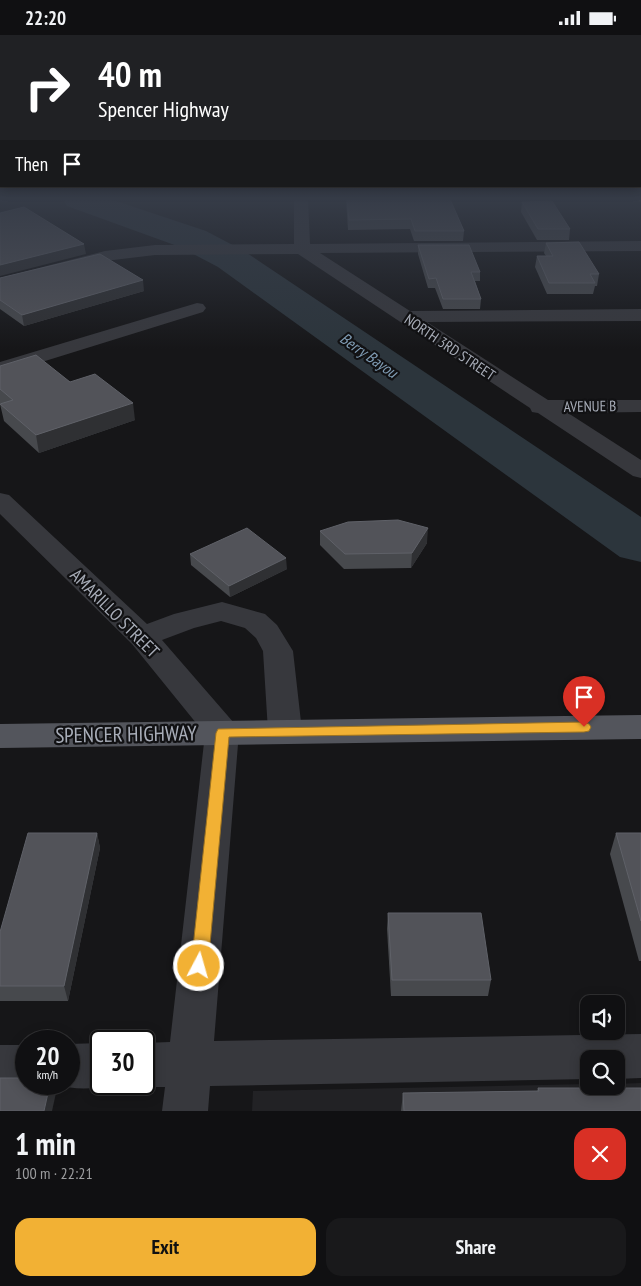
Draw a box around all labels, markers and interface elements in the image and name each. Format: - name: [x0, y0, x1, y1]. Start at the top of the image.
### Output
- text: 22:20: [25, 6, 66, 30]
- text: 40 m: [98, 51, 162, 97]
- icon: right: [15, 55, 80, 120]
- text: Spencer Highway: [98, 95, 229, 123]
- icon: arrive: [58, 150, 86, 178]
- text: Then: [15, 152, 48, 176]
- street label: NORTH 3RD STREET: [401, 310, 499, 385]
- water label: Berry Bayou: [336, 328, 402, 383]
- street label: AVENUE B: [564, 396, 616, 416]
- street label: AMARILLO STREET: [66, 564, 164, 662]
- pin: [563, 676, 605, 727]
- icon: arrive: [570, 683, 598, 711]
- street label: SPENCER HIGHWAY: [55, 719, 197, 749]
- position arrow: [172, 939, 224, 991]
- map controls: [580, 995, 625, 1095]
- button: sound: [580, 995, 625, 1040]
- speed limit sign: 30: [90, 1030, 155, 1095]
- text: 20: [36, 1040, 59, 1072]
- button: search: [580, 1050, 625, 1095]
- text: km/h: [37, 1067, 58, 1082]
- text: 1 min: [15, 1124, 76, 1163]
- button: close: [574, 1128, 626, 1180]
- text: 100 m · 22:21: [15, 1163, 93, 1183]
- button: Exit: [15, 1218, 316, 1276]
- button: Share: [326, 1218, 626, 1276]

